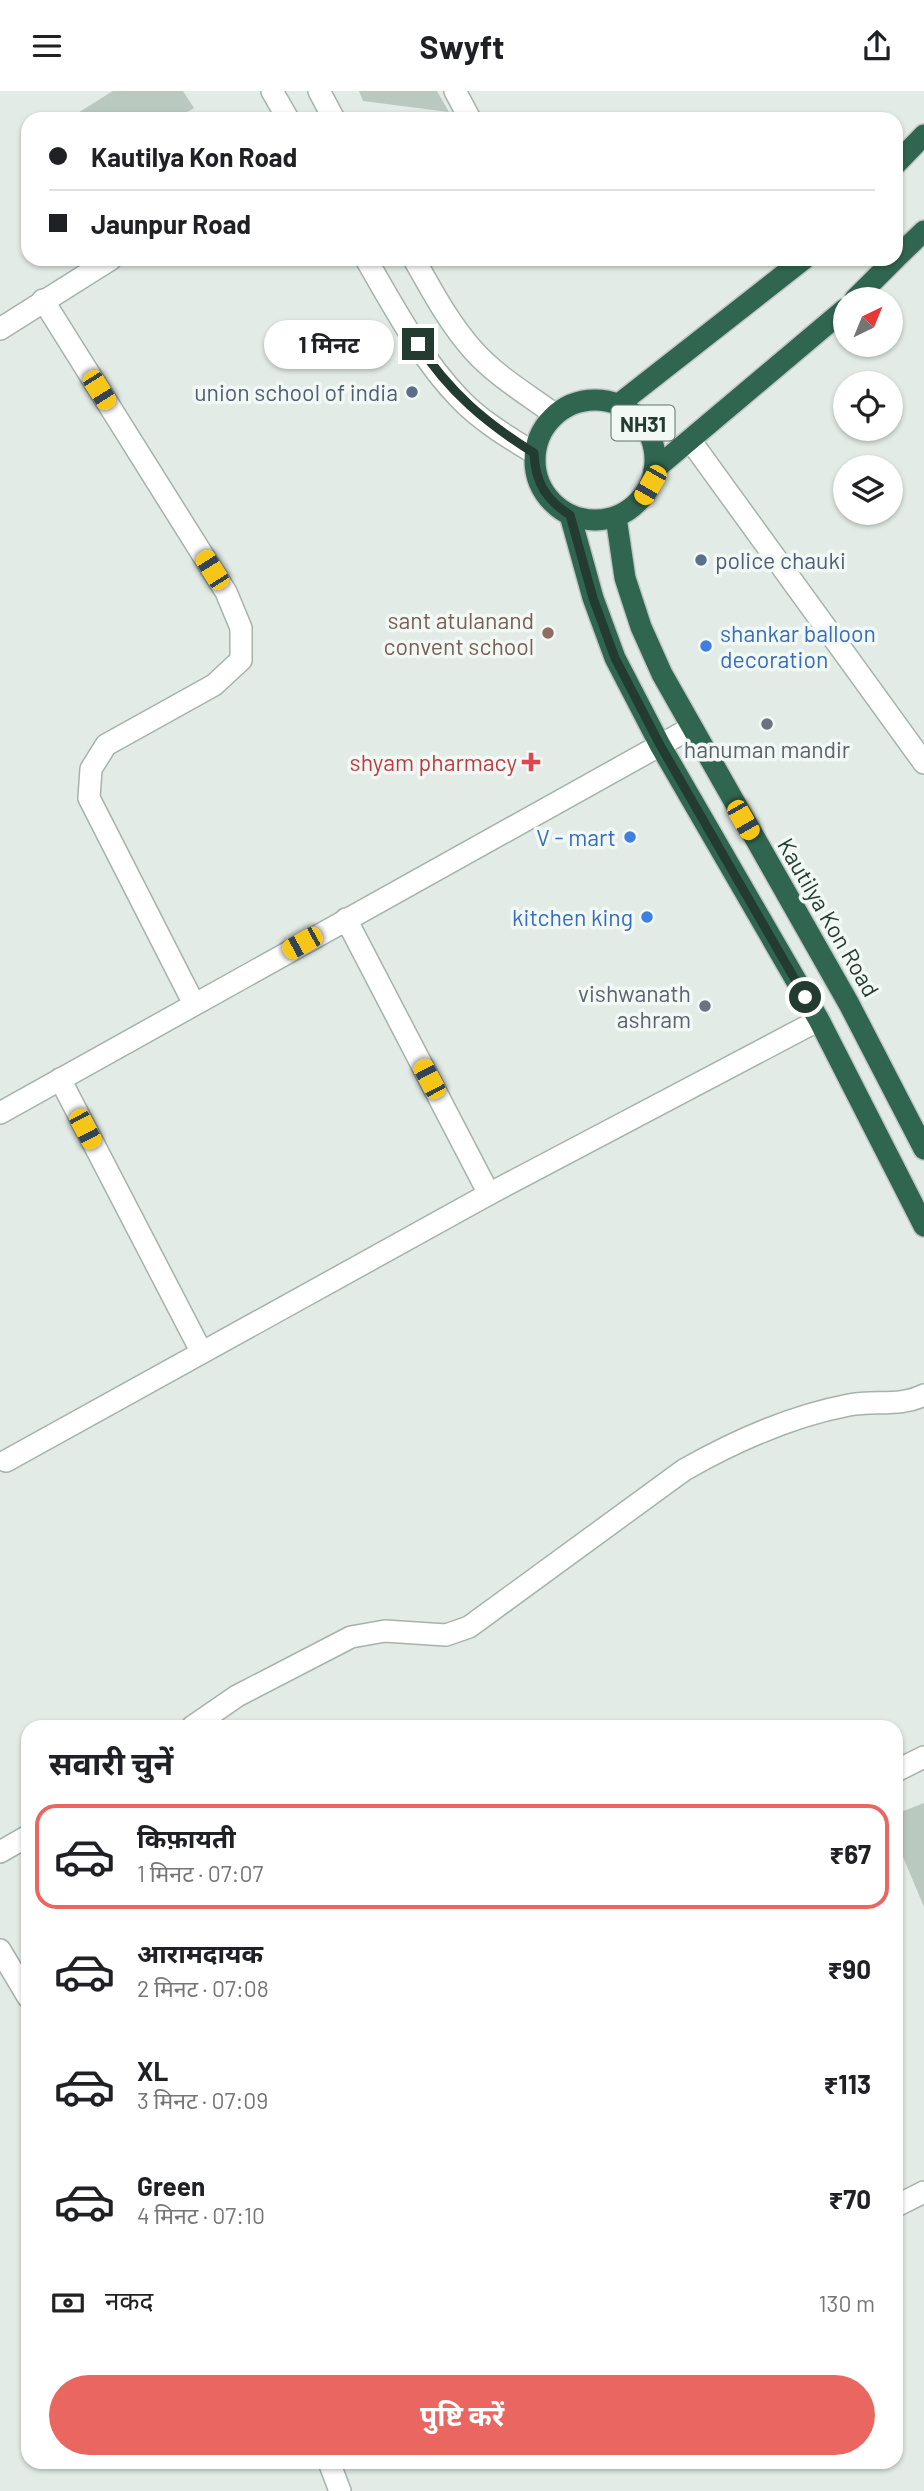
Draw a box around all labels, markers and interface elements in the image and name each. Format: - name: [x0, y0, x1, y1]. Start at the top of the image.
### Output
- icon: menu: [28, 27, 66, 65]
- text: Swyft: [420, 27, 504, 65]
- icon: share: [858, 27, 896, 65]
- text: Kautilya Kon Road: [91, 141, 297, 172]
- text: Jaunpur Road: [91, 208, 251, 239]
- north arrow: [833, 287, 903, 357]
- map controls: [833, 287, 903, 525]
- callout: 1 मिनट: [264, 320, 394, 369]
- route end: [402, 328, 434, 360]
- text: 1 मिनट: [298, 330, 360, 358]
- car: [79, 367, 120, 413]
- button: locate: [833, 371, 903, 441]
- place label: union school of india: [194, 378, 398, 406]
- marker: union school of india: [404, 384, 420, 400]
- road number: NH31: [612, 405, 674, 441]
- button: layers: [833, 455, 903, 525]
- car: [631, 462, 670, 508]
- place label: police chauki: [715, 546, 846, 574]
- car: [192, 547, 233, 593]
- marker: police chauki: [693, 552, 709, 568]
- place label: sant atulanand convent school: [384, 606, 534, 660]
- place label: shankar balloon decoration: [720, 619, 876, 673]
- marker: sant atulanand convent school: [540, 625, 556, 641]
- marker: shankar balloon decoration: [698, 638, 714, 654]
- marker: hanuman mandir: [759, 716, 775, 732]
- place label: hanuman mandir: [684, 735, 851, 763]
- place label: shyam pharmacy: [350, 748, 517, 776]
- marker: shyam pharmacy: [523, 754, 539, 770]
- car: [724, 797, 763, 843]
- place label: V - mart: [536, 823, 616, 851]
- marker: V - mart: [622, 829, 638, 845]
- street label: Kautilya Kon Road: [772, 833, 886, 1001]
- place label: kitchen king: [512, 903, 633, 931]
- marker: kitchen king: [639, 909, 655, 925]
- car: [279, 924, 326, 962]
- place label: vishwanath ashram: [578, 979, 691, 1033]
- route start: [789, 981, 821, 1013]
- marker: vishwanath ashram: [697, 998, 713, 1014]
- car: [410, 1056, 449, 1102]
- car: [66, 1106, 105, 1152]
- text: सवारी चुनें: [49, 1743, 173, 1781]
- text: किफ़ायती: [137, 1822, 236, 1853]
- icon: car: [53, 1825, 116, 1888]
- text: ₹67: [829, 1838, 871, 1869]
- text: 1 मिनट · 07:07: [137, 1859, 263, 1887]
- text: आरामदायक: [137, 1937, 263, 1968]
- icon: car: [53, 1940, 116, 2003]
- text: ₹90: [828, 1953, 871, 1984]
- text: 2 मिनट · 07:08: [137, 1974, 269, 2002]
- icon: car: [53, 2055, 116, 2118]
- text: XL: [137, 2055, 168, 2086]
- text: ₹113: [823, 2068, 871, 2099]
- text: 3 मिनट · 07:09: [137, 2086, 268, 2114]
- icon: car: [53, 2170, 116, 2233]
- text: Green: [137, 2170, 205, 2201]
- text: ₹70: [828, 2183, 871, 2214]
- text: 4 मिनट · 07:10: [137, 2201, 265, 2229]
- icon: cash: [49, 2284, 87, 2322]
- text: नकद: [105, 2284, 153, 2315]
- text: 130 m: [818, 2289, 875, 2317]
- button: पुष्टि करें: [49, 2375, 875, 2455]

